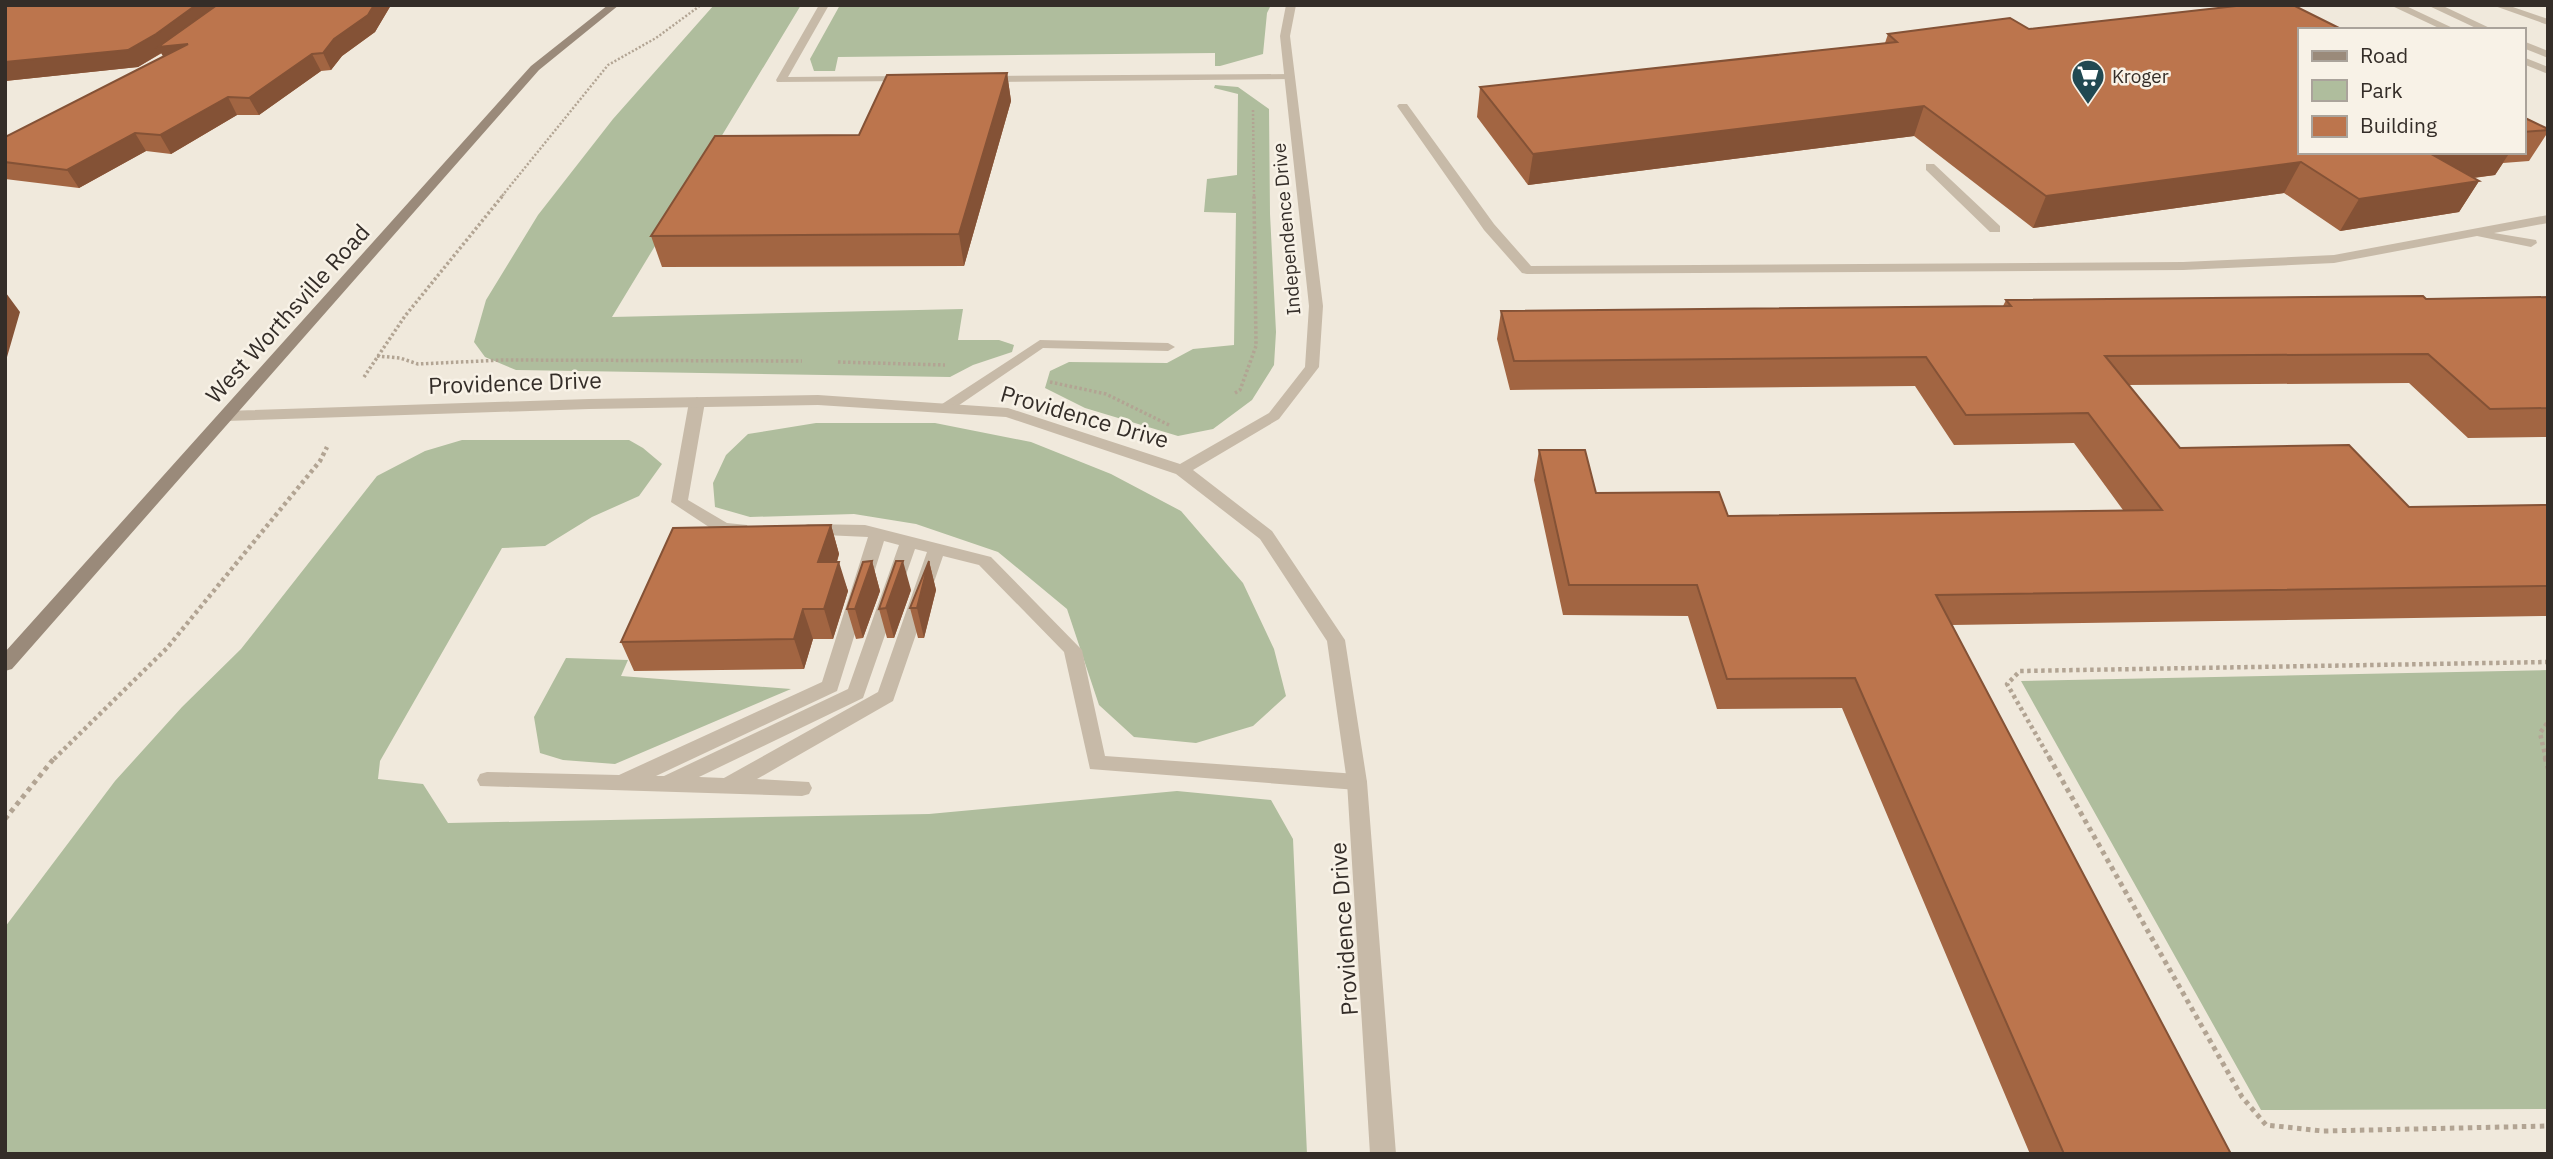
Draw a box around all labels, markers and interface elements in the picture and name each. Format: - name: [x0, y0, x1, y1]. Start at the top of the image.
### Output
- legend: [2298, 28, 2525, 154]
- text: Road: [2360, 41, 2408, 69]
- supermarket icon: Kroger: [2069, 57, 2107, 106]
- place label: Kroger: [2112, 64, 2169, 88]
- text: Park: [2360, 76, 2403, 104]
- text: Building: [2360, 111, 2437, 139]
- street label: Independence Drive: [1267, 142, 1305, 316]
- street label: West Worthsville Road: [198, 217, 376, 409]
- street label: Providence Drive: [428, 364, 602, 400]
- street label: Providence Drive: [997, 378, 1173, 454]
- street label: Providence Drive: [1322, 841, 1364, 1017]

